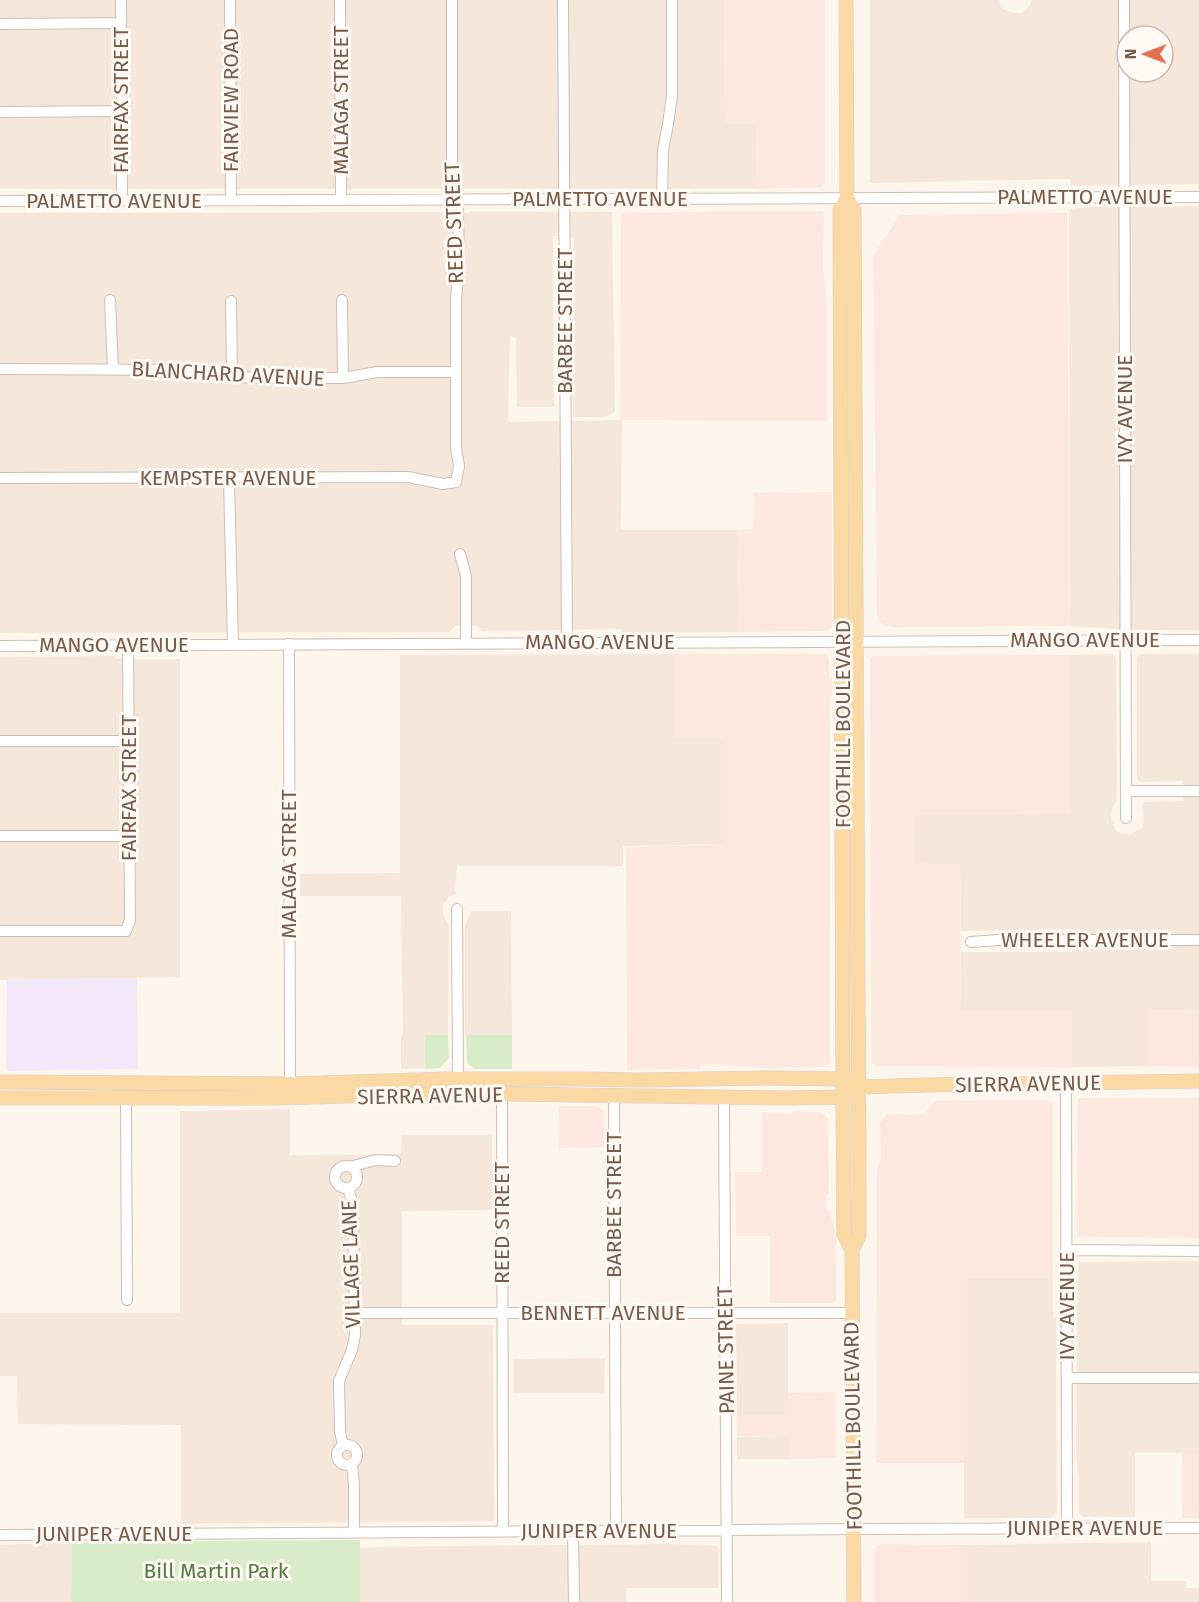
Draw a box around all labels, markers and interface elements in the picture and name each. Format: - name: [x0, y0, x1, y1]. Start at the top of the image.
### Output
- north arrow: [1115, 24, 1175, 84]
- street label: MALAGA STREET: [328, 25, 354, 175]
- street label: FAIRFAX STREET: [108, 27, 134, 173]
- street label: FAIRVIEW ROAD: [218, 28, 244, 172]
- text: N: [1121, 49, 1140, 59]
- street label: REED STREET: [439, 161, 469, 284]
- street label: PALMETTO AVENUE: [997, 184, 1173, 210]
- street label: PALMETTO AVENUE: [512, 186, 688, 212]
- street label: PALMETTO AVENUE: [26, 188, 202, 214]
- street label: BARBEE STREET: [552, 248, 578, 394]
- street label: IVY AVENUE: [1112, 354, 1138, 464]
- street label: BLANCHARD AVENUE: [131, 356, 325, 392]
- street label: KEMPSTER AVENUE: [139, 465, 317, 491]
- street label: FOOTHILL BOULEVARD: [830, 620, 856, 828]
- street label: MANGO AVENUE: [1010, 627, 1160, 653]
- street label: MANGO AVENUE: [525, 629, 675, 655]
- street label: MANGO AVENUE: [39, 632, 189, 658]
- street label: FAIRFAX STREET: [116, 715, 142, 861]
- street label: MALAGA STREET: [276, 789, 302, 939]
- street label: WHEELER AVENUE: [1001, 927, 1169, 953]
- street label: SIERRA AVENUE: [955, 1070, 1101, 1098]
- street label: SIERRA AVENUE: [357, 1082, 503, 1110]
- street label: BARBEE STREET: [601, 1132, 627, 1278]
- street label: REED STREET: [489, 1162, 515, 1284]
- street label: VILLAGE LANE: [336, 1199, 366, 1329]
- street label: IVY AVENUE: [1054, 1251, 1080, 1361]
- street label: PAINE STREET: [712, 1286, 740, 1414]
- street label: BENNETT AVENUE: [520, 1300, 686, 1326]
- street label: FOOTHILL BOULEVARD: [838, 1321, 868, 1531]
- street label: JUNIPER AVENUE: [1007, 1515, 1163, 1541]
- street label: JUNIPER AVENUE: [521, 1518, 677, 1544]
- street label: JUNIPER AVENUE: [36, 1521, 192, 1547]
- park label: Bill Martin Park: [143, 1558, 289, 1584]

